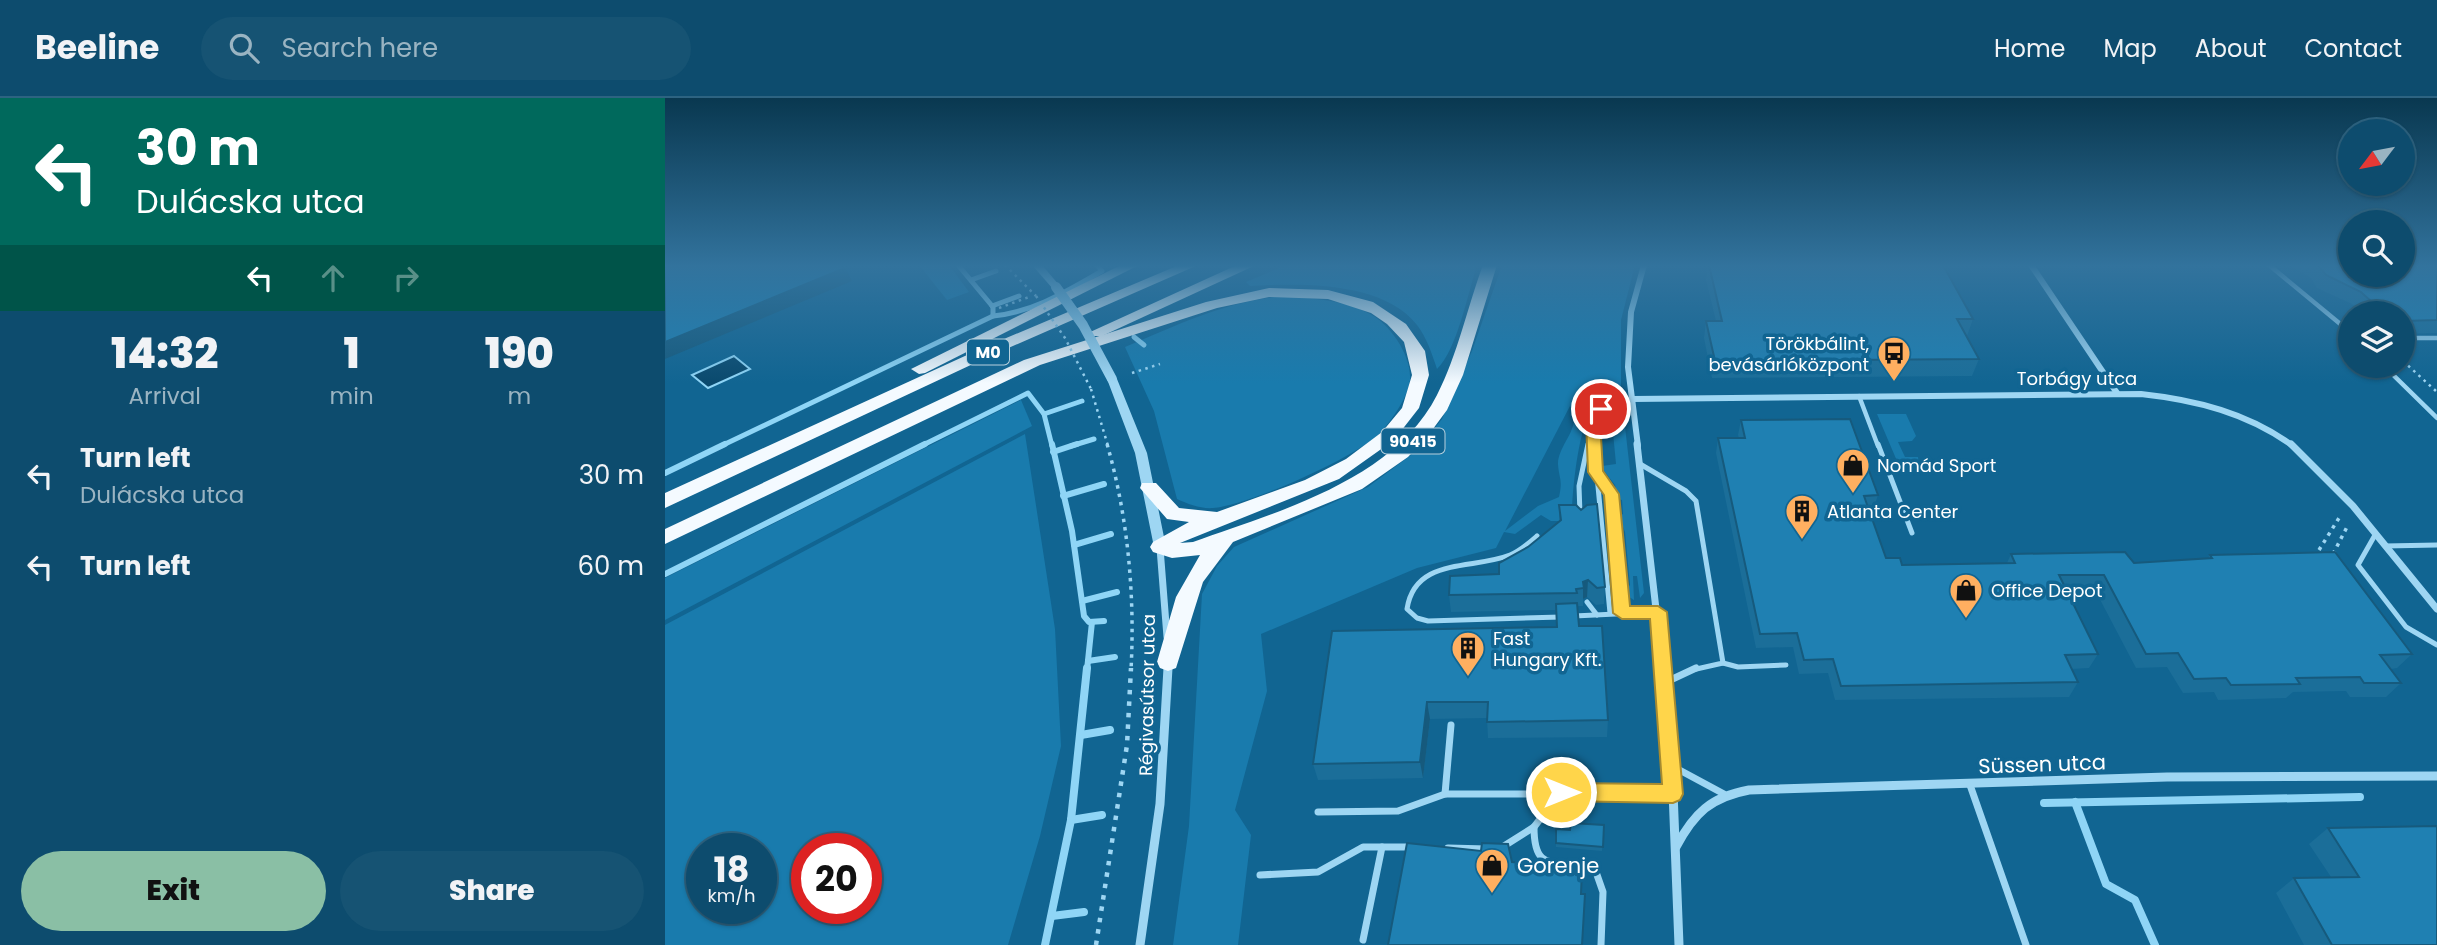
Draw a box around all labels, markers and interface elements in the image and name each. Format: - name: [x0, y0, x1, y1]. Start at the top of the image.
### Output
- search box: [201, 17, 691, 80]
- text: Beeline: [35, 24, 159, 71]
- icon: search: [225, 29, 263, 67]
- text: Search here: [281, 30, 438, 66]
- text: Home: [1994, 32, 2066, 65]
- text: Map: [2104, 32, 2157, 65]
- text: About: [2195, 32, 2266, 65]
- text: Contact: [2304, 32, 2402, 65]
- text: 30 m: [136, 114, 260, 182]
- north arrow: [2338, 119, 2415, 196]
- map controls: [2338, 119, 2415, 378]
- icon: left: [21, 126, 112, 217]
- text: Dulácska utca: [136, 179, 365, 224]
- button: search: [2338, 210, 2415, 287]
- icon: left: [241, 259, 279, 297]
- icon: ahead: [314, 259, 352, 297]
- icon: right: [387, 259, 425, 297]
- button: layers: [2338, 301, 2415, 378]
- text: 14:32: [111, 324, 219, 383]
- text: 1: [343, 324, 360, 383]
- text: 190: [485, 324, 554, 383]
- place label: Törökbálint, bevásárlóközpont: [1708, 331, 1869, 377]
- bus stop icon: Törökbálint, bevásárlóközpont: [1875, 334, 1913, 383]
- road number: M0: [967, 340, 1009, 364]
- street label: Torbágy utca: [2017, 366, 2137, 391]
- pin: [1571, 379, 1631, 439]
- text: Arrival: [129, 380, 201, 412]
- text: min: [330, 380, 374, 412]
- text: m: [507, 380, 531, 412]
- icon: arrive: [1582, 390, 1620, 428]
- road number: 90415: [1381, 428, 1445, 454]
- text: Turn left: [80, 440, 191, 476]
- shop icon: Nomád Sport: [1834, 446, 1872, 495]
- place label: Nomád Sport: [1877, 453, 1996, 478]
- icon: left: [21, 457, 59, 495]
- text: 30 m: [579, 457, 644, 493]
- text: Dulácska utca: [80, 479, 244, 511]
- building icon: Atlanta Center: [1783, 492, 1821, 541]
- place label: Atlanta Center: [1827, 499, 1959, 524]
- icon: left: [21, 548, 59, 586]
- text: Turn left: [80, 548, 191, 584]
- text: 60 m: [577, 548, 644, 584]
- shop icon: Office Depot: [1947, 571, 1985, 620]
- place label: Office Depot: [1991, 578, 2102, 603]
- street label: Régivasútsor utca: [1133, 614, 1161, 776]
- place label: Fast Hungary Kft.: [1493, 626, 1602, 672]
- building icon: Fast Hungary Kft.: [1449, 629, 1487, 678]
- street label: Süssen utca: [1978, 747, 2106, 781]
- position arrow: [1524, 755, 1598, 829]
- speed limit sign: 20: [791, 833, 882, 924]
- text: 18: [714, 845, 749, 894]
- shop icon: Gorenje: [1473, 846, 1511, 895]
- button: Exit: [21, 851, 326, 931]
- button: Share: [340, 851, 644, 931]
- place label: Gorenje: [1517, 851, 1599, 880]
- text: km/h: [708, 883, 755, 908]

